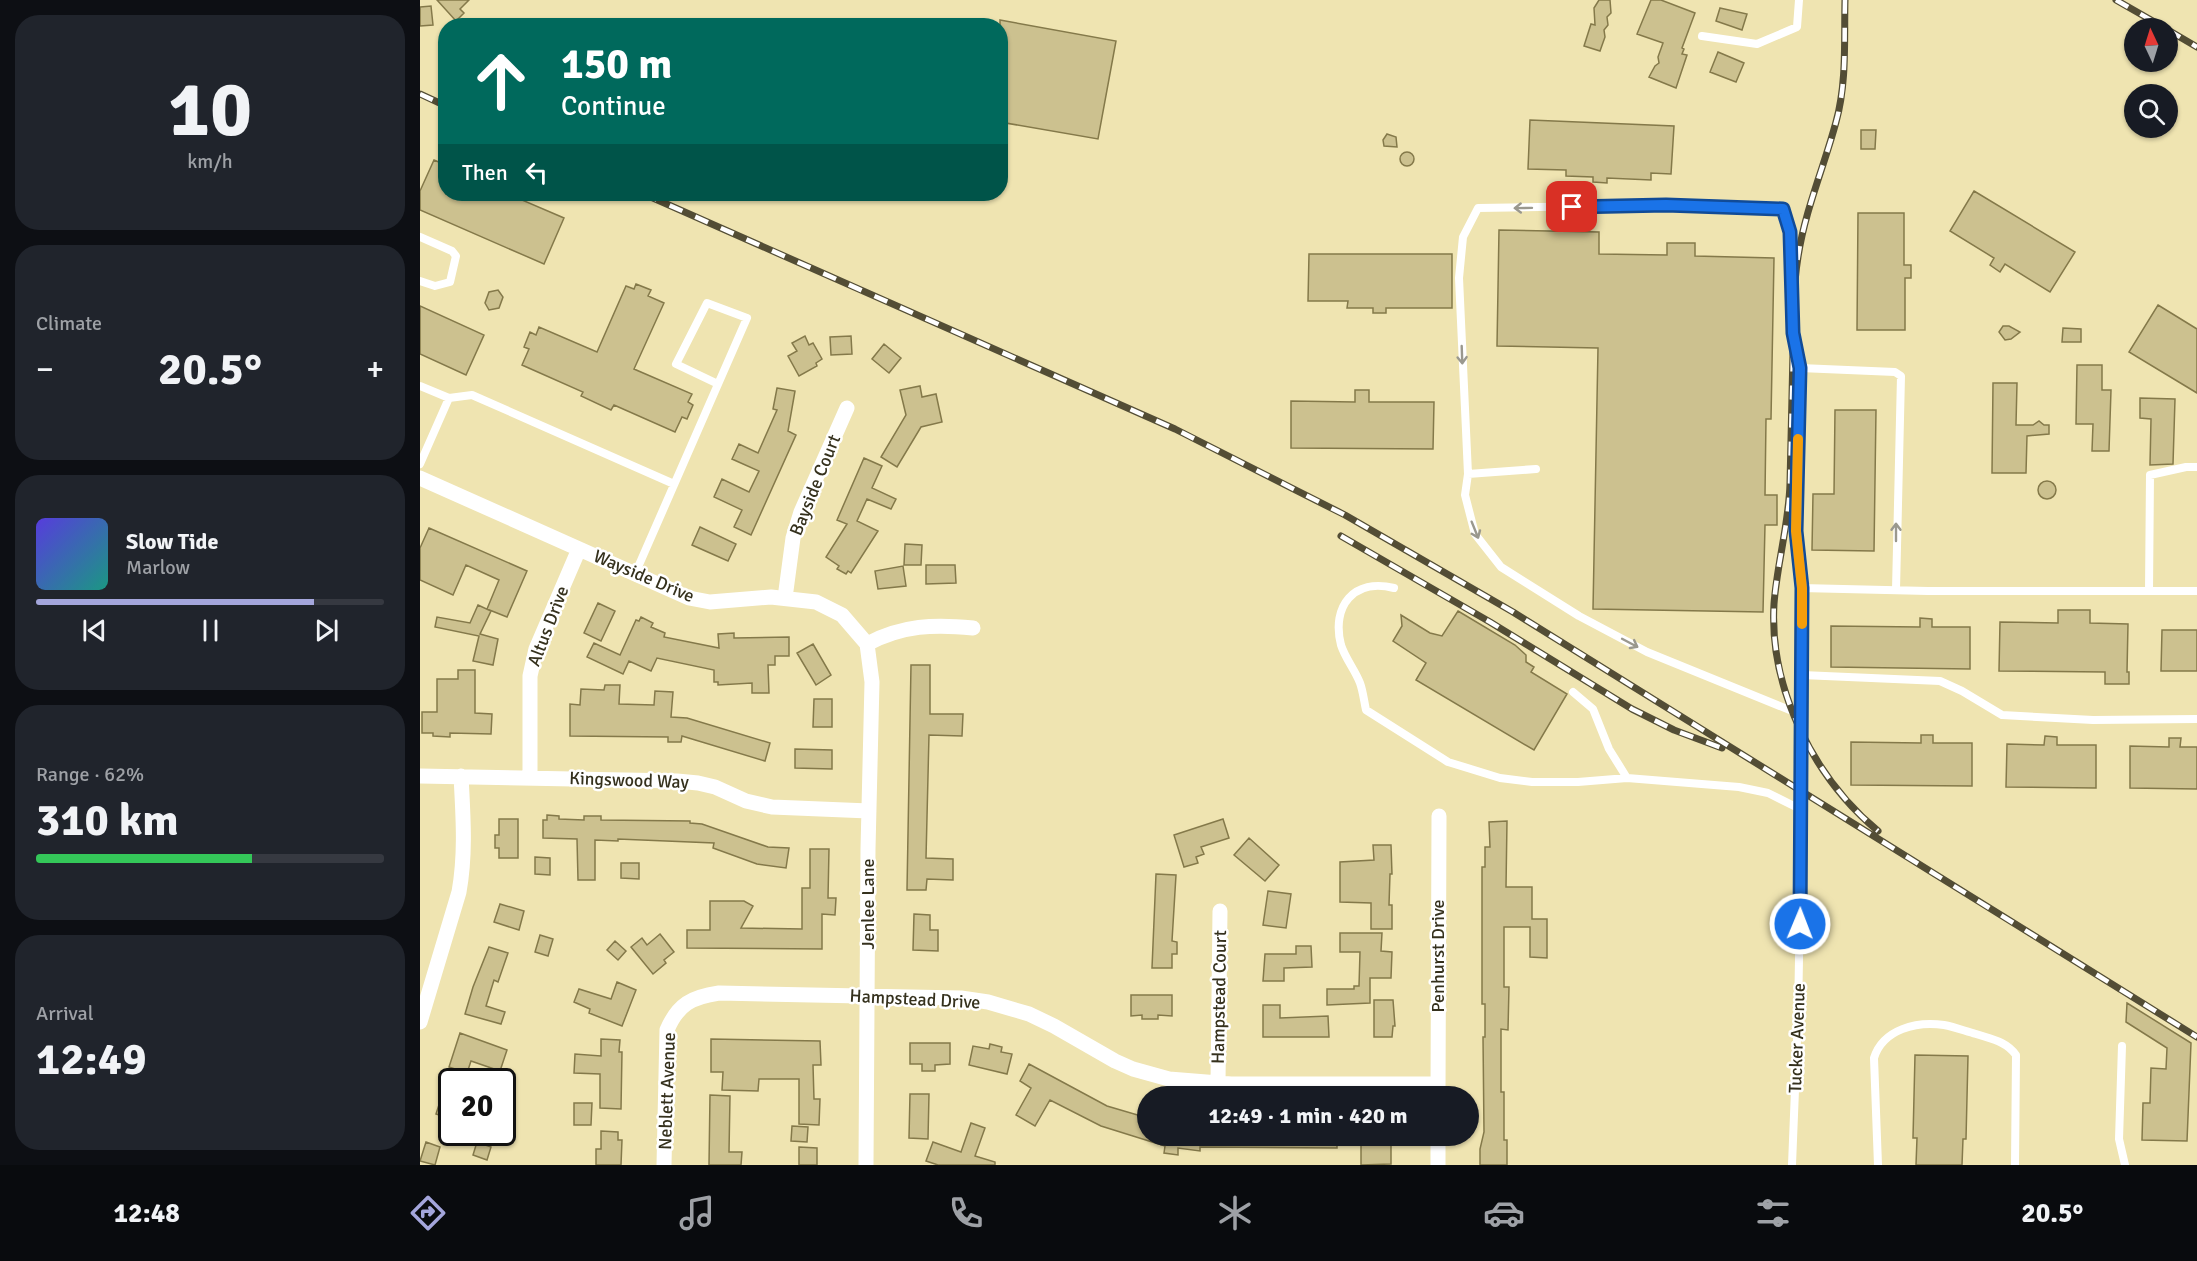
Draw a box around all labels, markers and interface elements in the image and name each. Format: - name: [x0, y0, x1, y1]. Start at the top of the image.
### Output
- north arrow: [2124, 18, 2178, 72]
- map controls: [2124, 18, 2178, 138]
- text: 150 m: [561, 39, 672, 90]
- icon: ahead: [462, 42, 540, 120]
- text: 10: [168, 62, 252, 158]
- button: search: [2124, 84, 2178, 138]
- text: Continue: [561, 90, 666, 123]
- text: km/h: [187, 149, 233, 174]
- icon: left: [520, 156, 553, 189]
- text: Then: [462, 159, 508, 186]
- pin: [1546, 181, 1597, 232]
- icon: arrive: [1555, 190, 1588, 223]
- one-way arrow: [1514, 202, 1534, 213]
- text: Climate: [36, 311, 102, 336]
- text: 20.5°: [158, 342, 262, 397]
- one-way arrow: [1457, 344, 1468, 364]
- text: −: [36, 349, 54, 390]
- text: +: [366, 349, 384, 390]
- street label: Bayside Court: [785, 431, 845, 539]
- one-way arrow: [1470, 521, 1481, 539]
- one-way arrow: [1890, 522, 1902, 542]
- text: Slow Tide: [126, 528, 218, 555]
- street label: Wayside Drive: [590, 545, 698, 607]
- text: Marlow: [126, 555, 190, 580]
- street label: Altus Drive: [523, 583, 573, 669]
- icon: previous: [78, 614, 111, 647]
- icon: pause: [194, 614, 227, 647]
- icon: next: [310, 614, 343, 647]
- one-way arrow: [1620, 638, 1638, 649]
- text: Range · 62%: [36, 762, 144, 787]
- street label: Kingswood Way: [569, 767, 690, 793]
- text: 310 km: [36, 793, 179, 848]
- street label: Jenlee Lane: [857, 858, 879, 950]
- position arrow: [1768, 892, 1832, 956]
- street label: Penhurst Drive: [1427, 899, 1449, 1013]
- street label: Hampstead Court: [1207, 930, 1231, 1064]
- street label: Tucker Avenue: [1784, 983, 1810, 1093]
- street label: Hampstead Drive: [849, 985, 981, 1013]
- text: Arrival: [36, 1001, 94, 1026]
- text: 12:49: [36, 1032, 146, 1087]
- street label: Neblett Avenue: [654, 1032, 680, 1150]
- speed limit sign: 20: [438, 1068, 516, 1146]
- text: 12:49 · 1 min · 420 m: [1208, 1102, 1408, 1129]
- icon: directions: [407, 1192, 449, 1234]
- icon: music: [676, 1192, 718, 1234]
- icon: phone: [945, 1192, 987, 1234]
- icon: climate: [1214, 1192, 1256, 1234]
- icon: car: [1483, 1192, 1525, 1234]
- icon: filters: [1752, 1192, 1794, 1234]
- text: 12:48: [114, 1197, 180, 1230]
- text: 20.5°: [2021, 1197, 2083, 1230]

